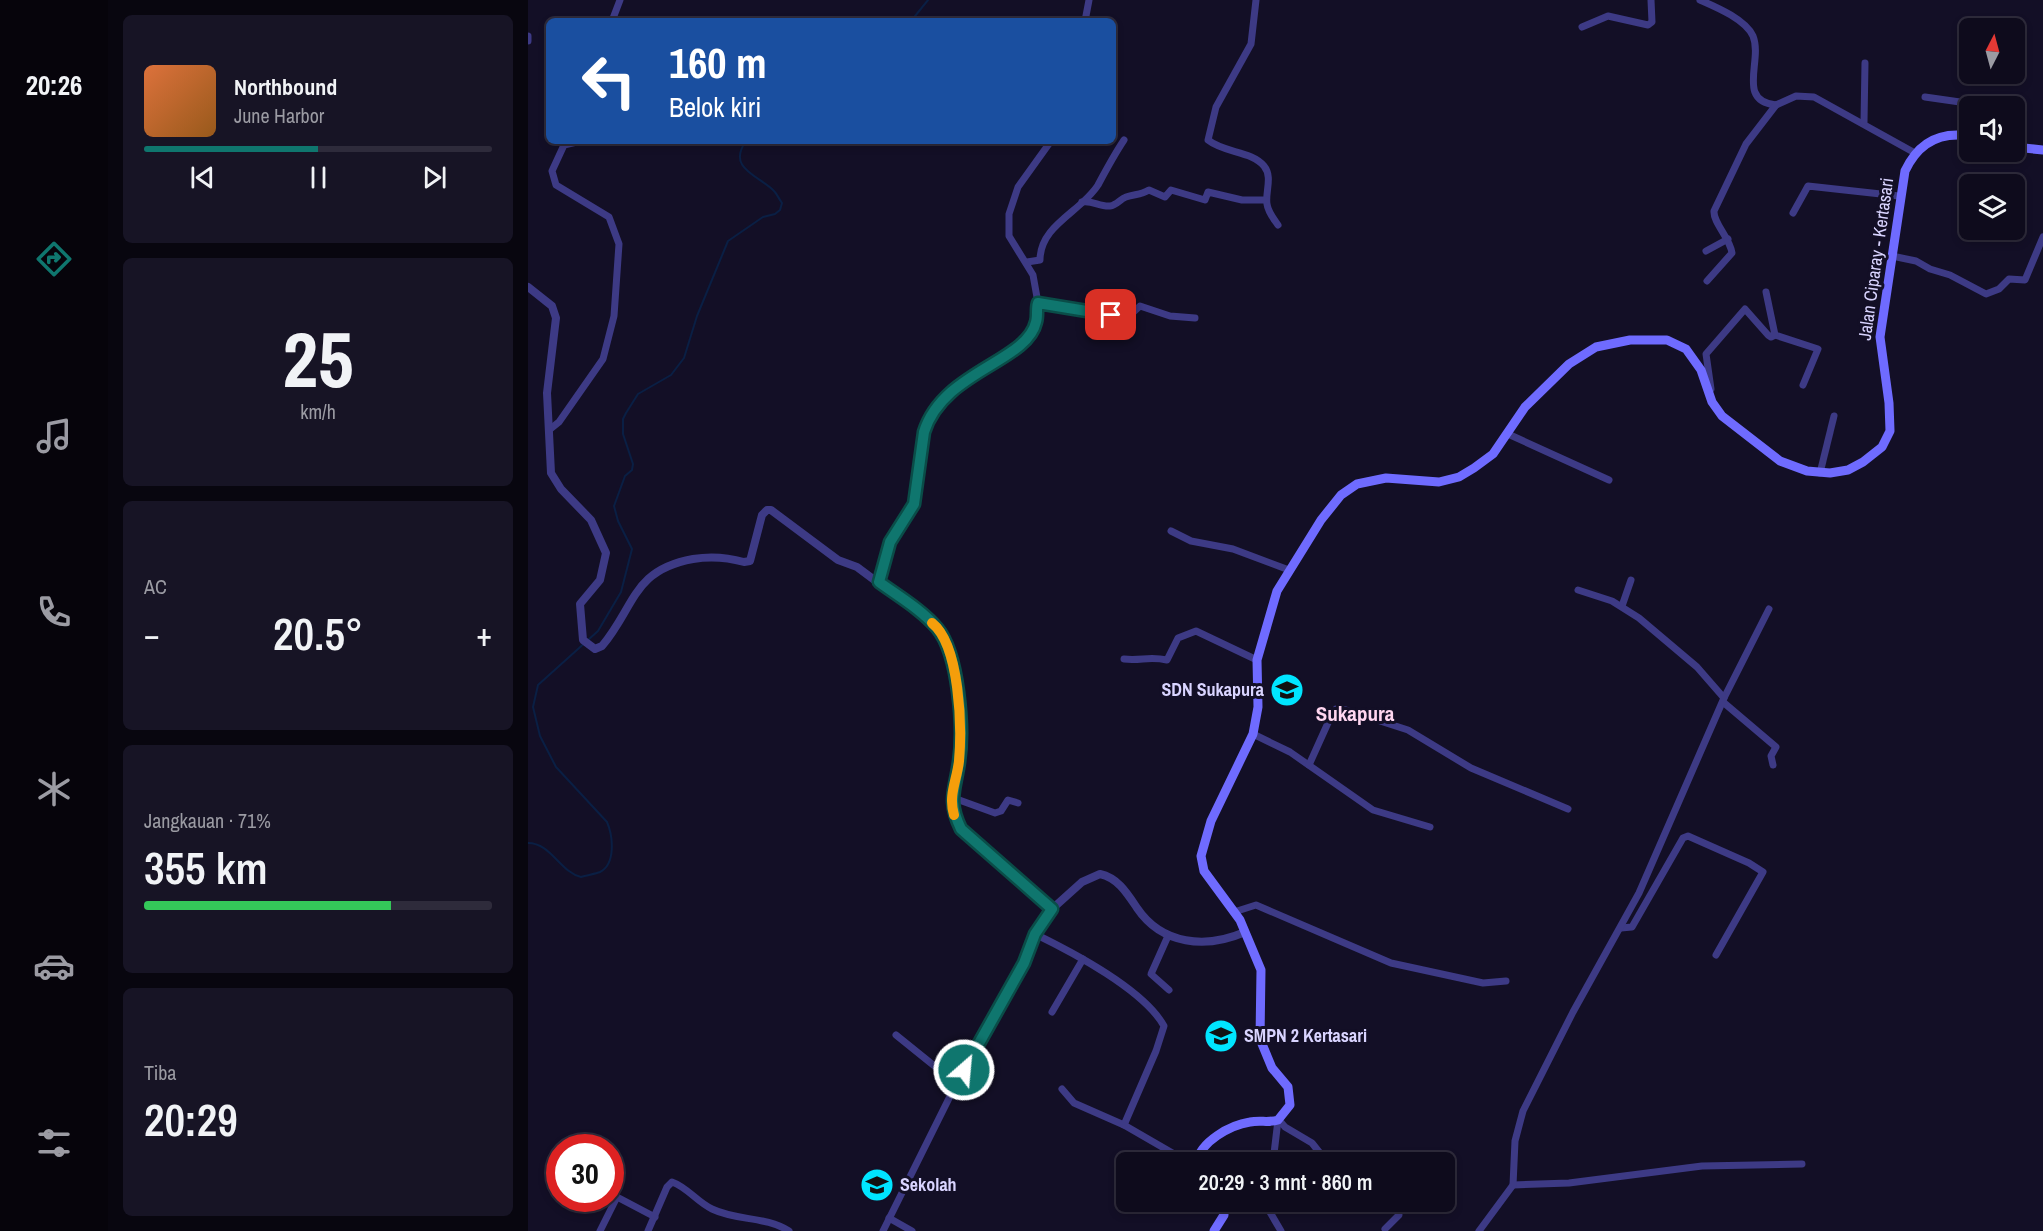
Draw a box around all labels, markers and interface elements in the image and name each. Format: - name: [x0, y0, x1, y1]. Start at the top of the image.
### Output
- north arrow: [1959, 18, 2025, 84]
- map controls: [1959, 18, 2025, 240]
- text: 160 m: [669, 35, 767, 91]
- icon: left: [570, 42, 648, 120]
- text: 20:26: [26, 67, 82, 103]
- text: Northbound: [234, 72, 337, 102]
- text: Belok kiri: [669, 89, 761, 125]
- button: sound: [1959, 96, 2025, 162]
- text: June Harbor: [234, 102, 324, 129]
- icon: previous: [186, 161, 219, 194]
- icon: pause: [302, 161, 335, 194]
- icon: next: [418, 161, 451, 194]
- button: layers: [1959, 174, 2025, 240]
- street label: Jalan Ciparay - Kertasari: [1852, 176, 1899, 342]
- icon: directions: [33, 238, 75, 280]
- pin: [1085, 289, 1136, 340]
- icon: arrive: [1094, 298, 1127, 331]
- text: 25: [282, 306, 354, 411]
- text: km/h: [300, 398, 336, 425]
- icon: music: [33, 415, 75, 457]
- text: AC: [144, 573, 167, 600]
- icon: phone: [33, 591, 75, 633]
- text: 20.5°: [273, 603, 363, 664]
- text: −: [144, 612, 160, 656]
- text: +: [476, 612, 492, 656]
- school or university icon: SDN Sukapura: [1269, 672, 1305, 708]
- place label: SDN Sukapura: [1161, 677, 1265, 702]
- district label: Sukapura: [1316, 699, 1395, 728]
- icon: climate: [33, 768, 75, 810]
- text: Jangkauan · 71%: [144, 807, 271, 834]
- text: 355 km: [144, 837, 268, 898]
- icon: car: [33, 945, 75, 987]
- school or university icon: SMPN 2 Kertasari: [1203, 1018, 1239, 1054]
- place label: SMPN 2 Kertasari: [1244, 1023, 1367, 1048]
- position arrow: [932, 1038, 996, 1102]
- text: Tiba: [144, 1059, 176, 1086]
- text: 20:29: [144, 1089, 238, 1150]
- icon: filters: [33, 1122, 75, 1164]
- speed limit sign: 30: [546, 1134, 624, 1212]
- school or university icon: Sekolah: [859, 1167, 895, 1203]
- text: 20:29 · 3 mnt · 860 m: [1199, 1167, 1372, 1197]
- place label: Sekolah: [900, 1172, 957, 1197]

